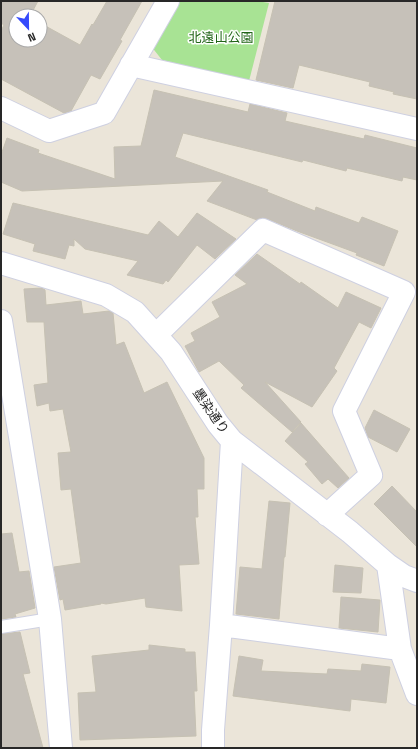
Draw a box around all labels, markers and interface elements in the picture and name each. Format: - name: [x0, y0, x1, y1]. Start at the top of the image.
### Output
- north arrow: [8, 8, 48, 48]
- text: N: [26, 29, 38, 45]
- park label: 北遠山公園: [188, 29, 254, 46]
- street label: 墨染通り: [189, 385, 233, 437]

